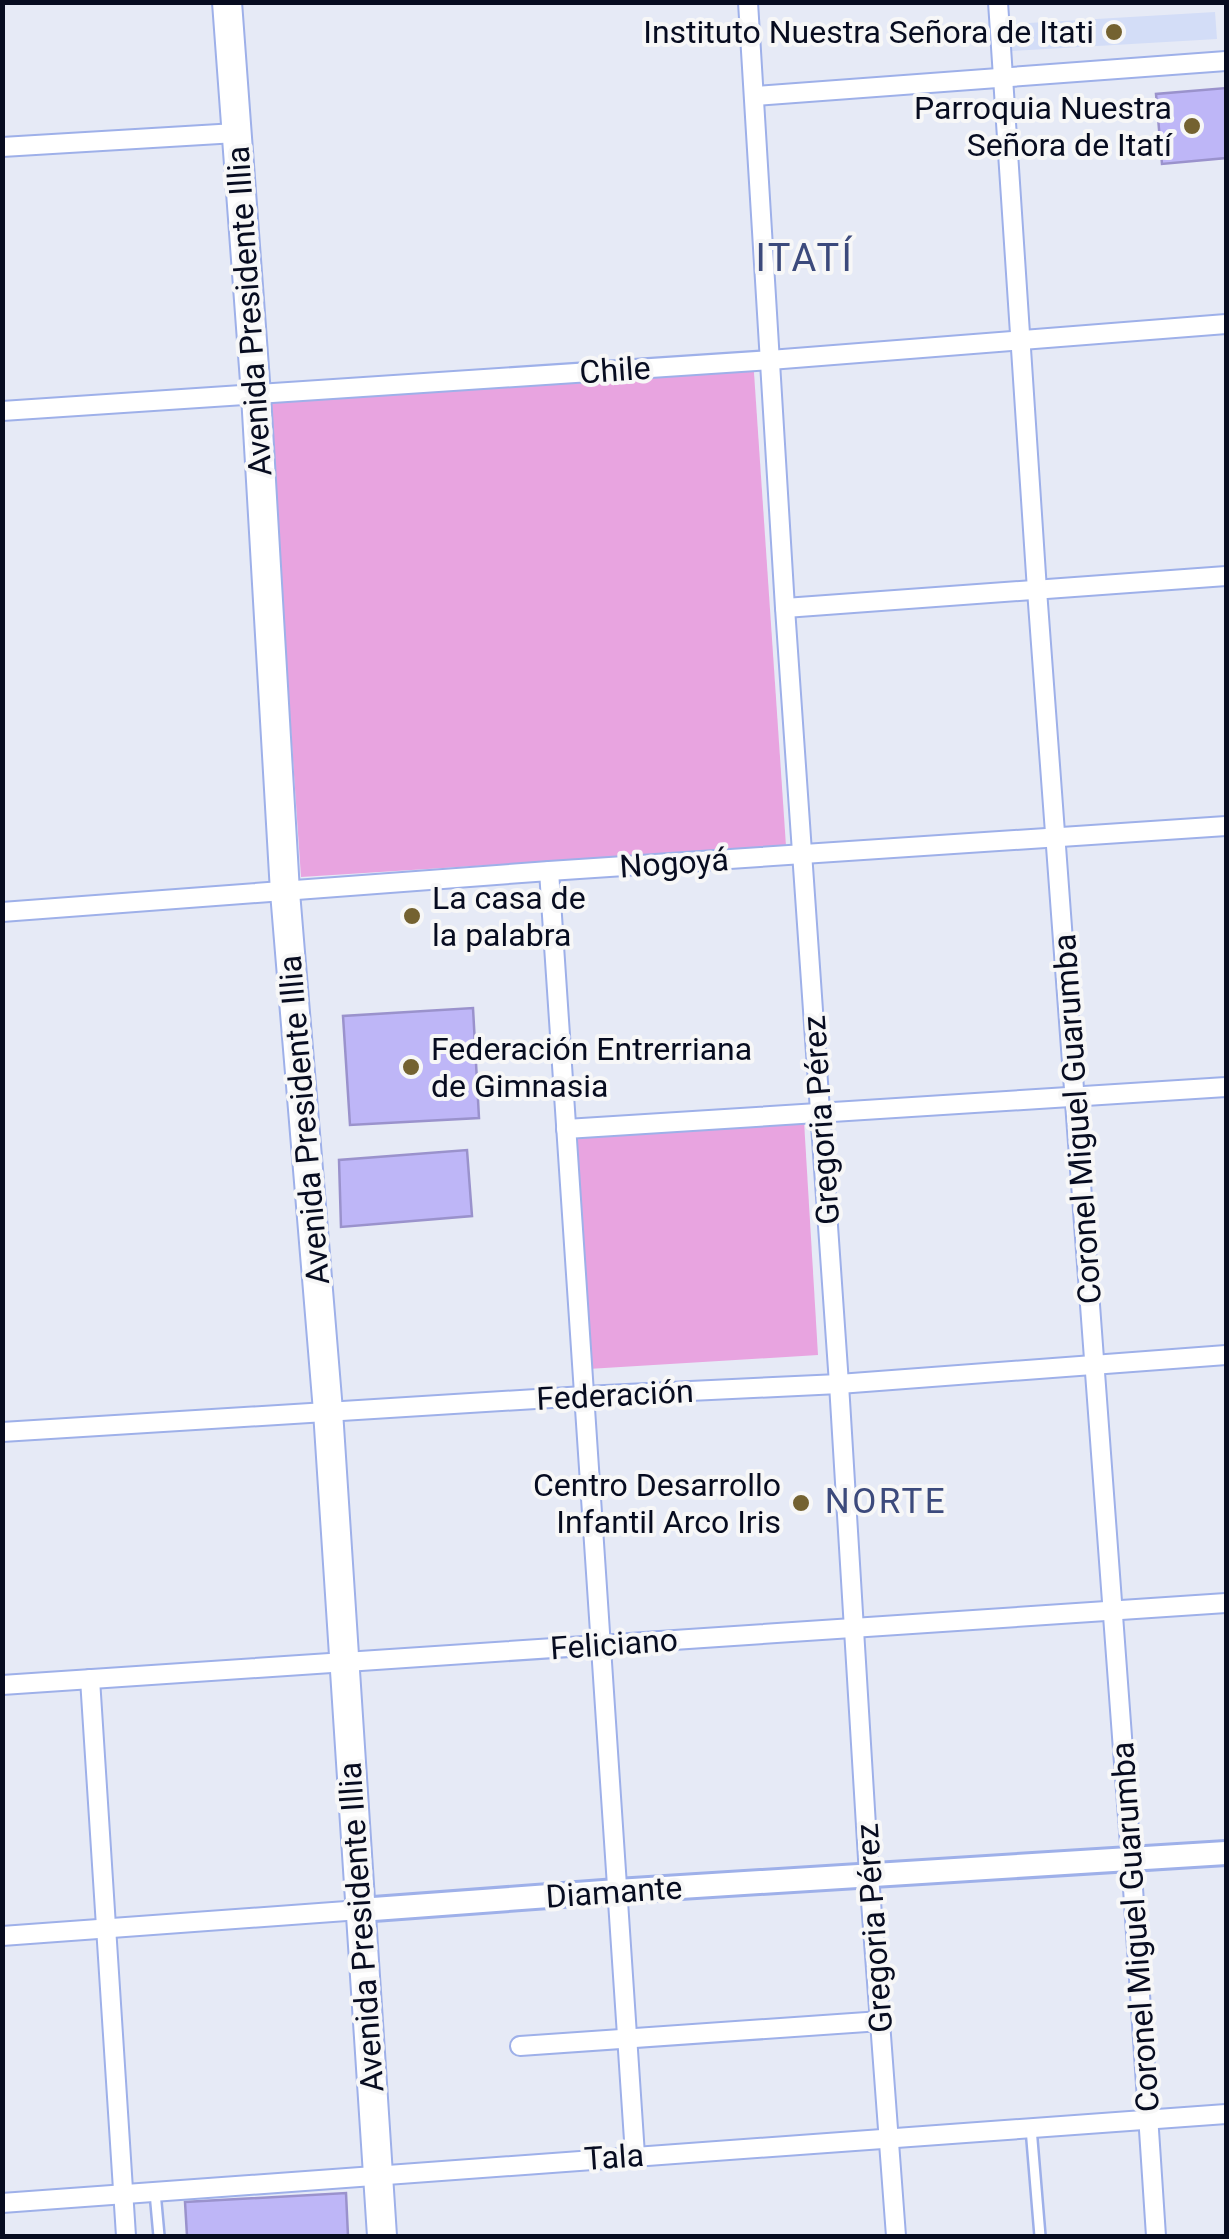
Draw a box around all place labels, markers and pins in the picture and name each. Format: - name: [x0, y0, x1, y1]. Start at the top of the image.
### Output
- place label: Instituto Nuestra Señora de Itati: [643, 13, 1094, 51]
- marker: Instituto Nuestra Señora de Itati: [1103, 21, 1125, 43]
- place label: Parroquia Nuestra Señora de Itatí: [914, 89, 1173, 164]
- marker: Parroquia Nuestra Señora de Itatí: [1181, 115, 1203, 137]
- place label: La casa de la palabra: [432, 879, 586, 954]
- marker: La casa de la palabra: [401, 905, 423, 927]
- place label: Federación Entrerriana de Gimnasia: [431, 1030, 752, 1105]
- marker: Federación Entrerriana de Gimnasia: [400, 1056, 422, 1078]
- place label: Centro Desarrollo Infantil Arco Iris: [533, 1466, 781, 1541]
- marker: Centro Desarrollo Infantil Arco Iris: [790, 1492, 812, 1514]

